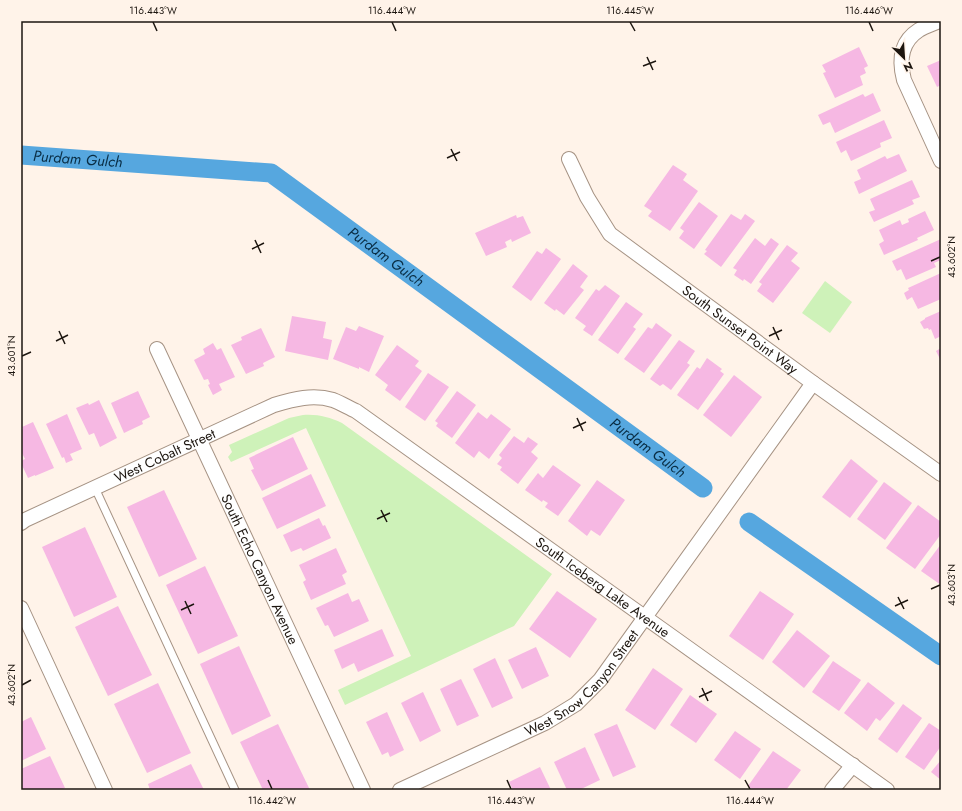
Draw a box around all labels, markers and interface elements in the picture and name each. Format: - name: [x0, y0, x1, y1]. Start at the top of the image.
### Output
- text: 116.443°W: [129, 3, 177, 18]
- text: 116.444°W: [368, 3, 416, 18]
- text: 116.445°W: [606, 3, 654, 18]
- text: 116.446°W: [845, 3, 893, 18]
- north arrow: [884, 38, 924, 78]
- text: N: [901, 58, 916, 76]
- water label: Purdam Gulch: [32, 145, 123, 173]
- water label: Purdam Gulch: [343, 222, 429, 292]
- text: 43.602°N: [944, 236, 959, 278]
- street label: South Sunset Point Way: [678, 280, 803, 379]
- text: 43.601°N: [4, 336, 19, 376]
- water label: Purdam Gulch: [605, 412, 691, 483]
- street label: West Cobalt Street: [111, 423, 219, 487]
- street label: South Echo Canyon Avenue: [216, 491, 304, 648]
- street label: South Iceberg Lake Avenue: [531, 532, 674, 642]
- text: 43.603°N: [944, 564, 959, 606]
- street label: West Snow Canyon Street: [521, 625, 643, 741]
- text: 43.602°N: [4, 664, 19, 706]
- text: 116.442°W: [248, 793, 296, 808]
- text: 116.443°W: [487, 793, 535, 808]
- text: 116.444°W: [726, 793, 774, 808]

